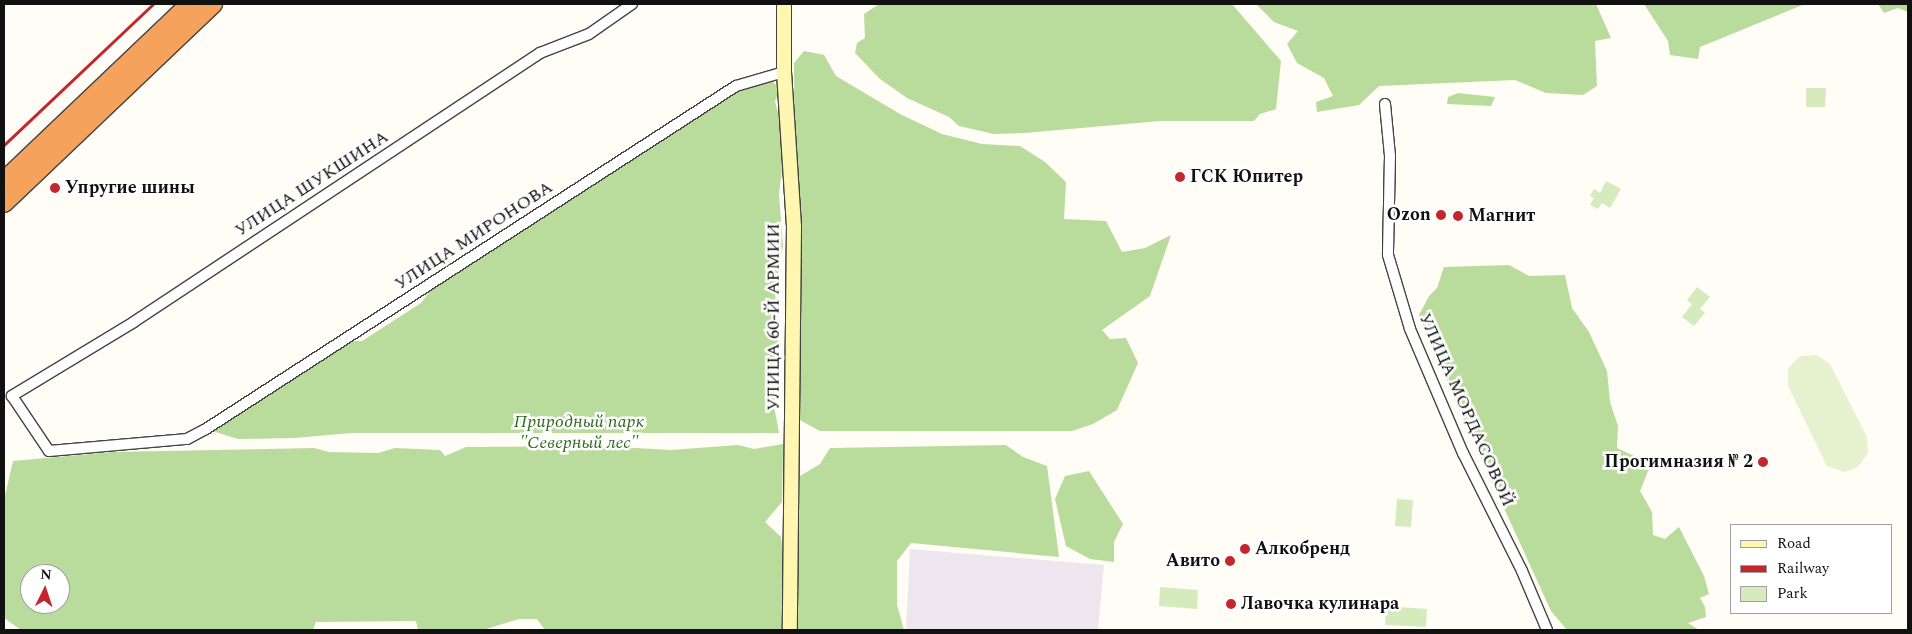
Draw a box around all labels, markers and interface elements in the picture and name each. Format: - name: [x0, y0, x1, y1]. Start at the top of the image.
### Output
- street label: УЛИЦА ШУКШИНА: [231, 126, 393, 242]
- place label: ГСК Юпитер: [1190, 166, 1303, 188]
- marker: ГСК Юпитер: [1174, 171, 1186, 183]
- place label: Упругие шины: [65, 177, 195, 199]
- street label: УЛИЦА МИРОНОВА: [391, 177, 557, 295]
- marker: Упругие шины: [49, 182, 61, 194]
- place label: Ozon: [1387, 204, 1431, 226]
- place label: Магнит: [1468, 205, 1535, 227]
- marker: Ozon: [1435, 209, 1447, 221]
- marker: Магнит: [1452, 210, 1464, 222]
- street label: УЛИЦА 60-Й АРМИИ: [763, 223, 785, 411]
- street label: УЛИЦА МОРДАСОВОЙ: [1413, 310, 1519, 510]
- park label: Природный парк "Северный лес": [514, 412, 644, 454]
- place label: Прогимназия № 2: [1604, 451, 1753, 473]
- marker: Прогимназия № 2: [1757, 456, 1769, 468]
- legend: [1730, 524, 1892, 614]
- text: Road: [1777, 532, 1811, 555]
- place label: Алкобренд: [1255, 538, 1350, 560]
- marker: Алкобренд: [1239, 543, 1251, 555]
- place label: Авито: [1166, 550, 1220, 572]
- marker: Авито: [1224, 555, 1236, 567]
- text: Railway: [1777, 557, 1829, 580]
- north arrow: [20, 564, 70, 614]
- text: N: [40, 564, 52, 585]
- text: Park: [1777, 582, 1808, 605]
- place label: Лавочка кулинара: [1241, 593, 1399, 615]
- marker: Лавочка кулинара: [1225, 598, 1237, 610]

